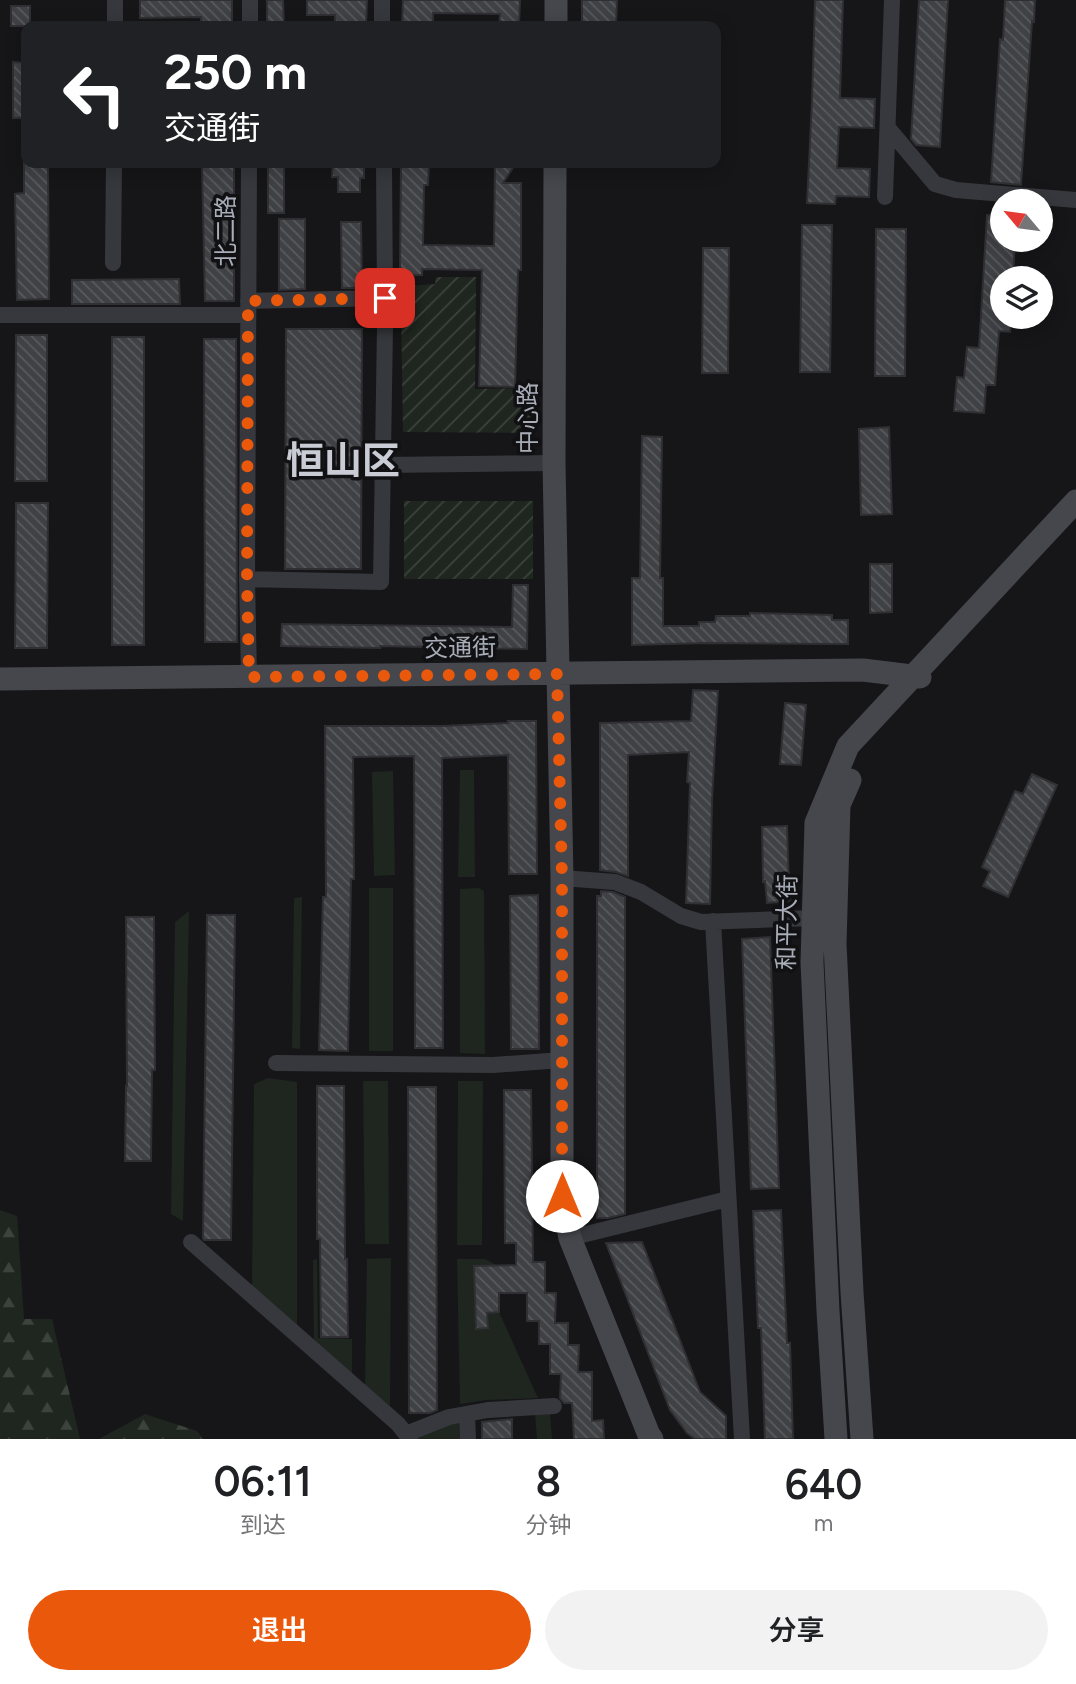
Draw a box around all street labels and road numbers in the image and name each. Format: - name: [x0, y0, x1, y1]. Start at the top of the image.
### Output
- street label: 北二路: [211, 195, 240, 267]
- street label: 中心路: [513, 382, 542, 454]
- street label: 交通街: [424, 632, 496, 663]
- street label: 和平大街: [771, 874, 802, 970]

